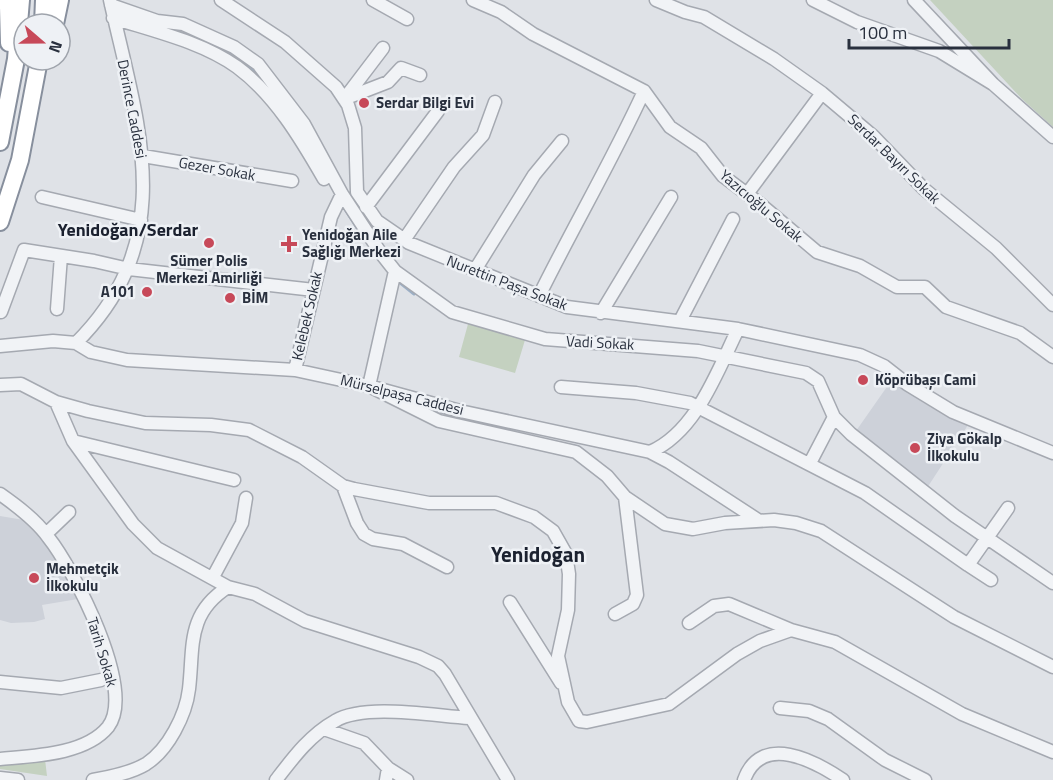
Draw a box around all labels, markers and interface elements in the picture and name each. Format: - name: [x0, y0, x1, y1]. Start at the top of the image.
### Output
- north arrow: [12, 12, 72, 72]
- scale bar: [849, 12, 1010, 50]
- text: 100 m: [858, 19, 907, 46]
- text: N: [43, 38, 69, 56]
- street label: Derince Caddesi: [112, 57, 153, 160]
- place label: Serdar Bilgi Evi: [376, 91, 474, 114]
- marker: Serdar Bilgi Evi: [357, 96, 371, 110]
- street label: Serdar Bayırı Sokak: [843, 108, 946, 209]
- street label: Gezer Sokak: [177, 150, 257, 187]
- street label: Yazıcıoğlu Sokak: [715, 164, 808, 247]
- district label: Yenidoğan/Serdar: [58, 216, 199, 243]
- place label: Yenidoğan Aile Sağlığı Merkezi: [302, 223, 401, 263]
- marker: Yenidoğan Aile Sağlığı Merkezi: [280, 235, 298, 253]
- marker: Sümer Polis Merkezi Amirliği: [202, 236, 216, 250]
- place label: Sümer Polis Merkezi Amirliği: [156, 249, 262, 289]
- street label: Nurettin Paşa Sokak: [443, 249, 571, 316]
- street label: Kelebek Sokak: [285, 269, 328, 363]
- place label: A101: [101, 280, 135, 303]
- marker: A101: [140, 285, 154, 299]
- place label: BİM: [242, 286, 268, 309]
- marker: BİM: [223, 291, 237, 305]
- street label: Vadi Sokak: [565, 329, 635, 356]
- street label: Mürselpaşa Caddesi: [338, 368, 466, 421]
- place label: Köprübaşı Cami: [875, 368, 976, 391]
- marker: Köprübaşı Cami: [856, 373, 870, 387]
- place label: Ziya Gökalp İlkokulu: [927, 427, 1002, 467]
- marker: Ziya Gökalp İlkokulu: [908, 441, 922, 455]
- district label: Yenidoğan: [491, 538, 585, 570]
- place label: Mehmetçik İlkokulu: [46, 557, 119, 597]
- marker: Mehmetçik İlkokulu: [27, 571, 41, 585]
- street label: Tarih Sokak: [81, 614, 124, 690]

